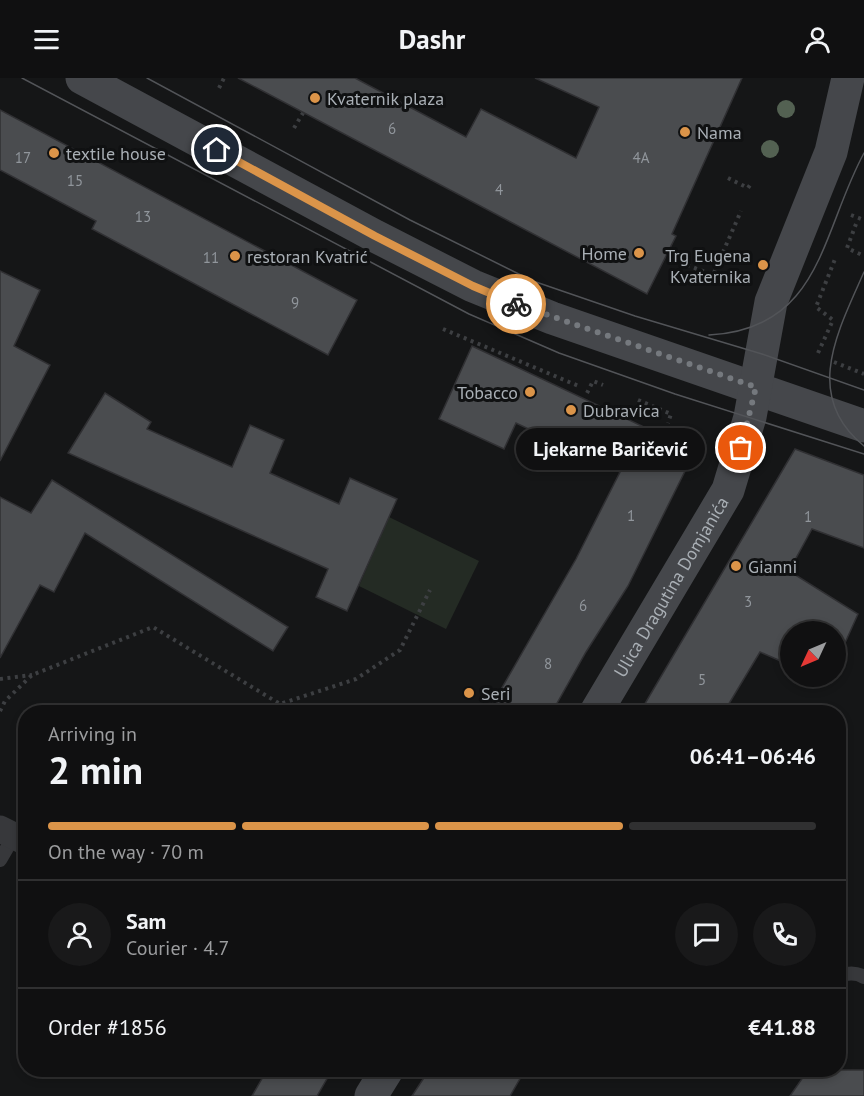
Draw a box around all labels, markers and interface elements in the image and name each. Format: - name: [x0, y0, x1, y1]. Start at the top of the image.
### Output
- text: Dashr: [399, 22, 465, 56]
- icon: menu: [30, 23, 63, 56]
- icon: person: [801, 23, 834, 56]
- place label: Kvaternik plaza: [327, 87, 444, 110]
- marker: Kvaternik plaza: [308, 91, 322, 105]
- house number: 6: [388, 119, 396, 138]
- place label: Nama: [697, 121, 742, 144]
- pin: [191, 124, 242, 175]
- marker: Nama: [678, 125, 692, 139]
- icon: home: [200, 133, 233, 166]
- place label: textile house: [66, 142, 166, 165]
- marker: textile house: [47, 146, 61, 160]
- house number: 17: [15, 148, 31, 167]
- house number: 4A: [633, 148, 650, 167]
- house number: 15: [67, 171, 83, 190]
- house number: 4: [495, 180, 503, 199]
- house number: 13: [135, 207, 151, 226]
- place label: Home: [581, 242, 627, 265]
- place label: Trg Eugena Kvaternika: [665, 244, 751, 288]
- place label: restoran Kvatrić: [247, 245, 368, 268]
- marker: Home: [632, 246, 646, 260]
- house number: 11: [203, 248, 219, 267]
- marker: restoran Kvatrić: [228, 249, 242, 263]
- marker: Trg Eugena Kvaternika: [756, 258, 770, 272]
- courier: [486, 274, 546, 334]
- icon: bike: [500, 288, 533, 321]
- house number: 9: [291, 293, 299, 312]
- place label: Tobacco: [457, 381, 518, 404]
- marker: Tobacco: [523, 385, 537, 399]
- place label: Dubravica: [583, 399, 660, 422]
- marker: Dubravica: [564, 403, 578, 417]
- pin: [715, 422, 766, 473]
- callout: Ljekarne Baričević: [516, 427, 705, 469]
- icon: bag: [724, 431, 757, 464]
- text: Ljekarne Baričević: [533, 436, 688, 462]
- street label: Ulica Dragutina Domjanića: [608, 492, 733, 681]
- house number: 1: [627, 506, 635, 525]
- house number: 1: [804, 507, 812, 526]
- place label: Gianni: [748, 555, 797, 578]
- marker: Gianni: [729, 559, 743, 573]
- house number: 3: [744, 592, 752, 611]
- house number: 6: [579, 596, 587, 615]
- north arrow: [780, 621, 846, 687]
- map controls: [780, 621, 846, 687]
- house number: 8: [544, 654, 552, 673]
- house number: 5: [698, 670, 706, 689]
- place label: Seri: [481, 682, 511, 705]
- marker: Seri: [462, 686, 476, 700]
- text: Arriving in: [48, 721, 137, 747]
- text: 06:41–06:46: [690, 742, 816, 770]
- text: 2 min: [48, 744, 143, 795]
- text: On the way · 70 m: [48, 839, 204, 865]
- button: person: [48, 903, 111, 966]
- button: chat: [675, 903, 738, 966]
- button: phone: [753, 903, 816, 966]
- text: Sam: [126, 907, 166, 935]
- text: Courier · 4.7: [126, 935, 229, 961]
- text: Order #1856: [48, 1013, 167, 1041]
- text: €41.88: [748, 1013, 816, 1041]

